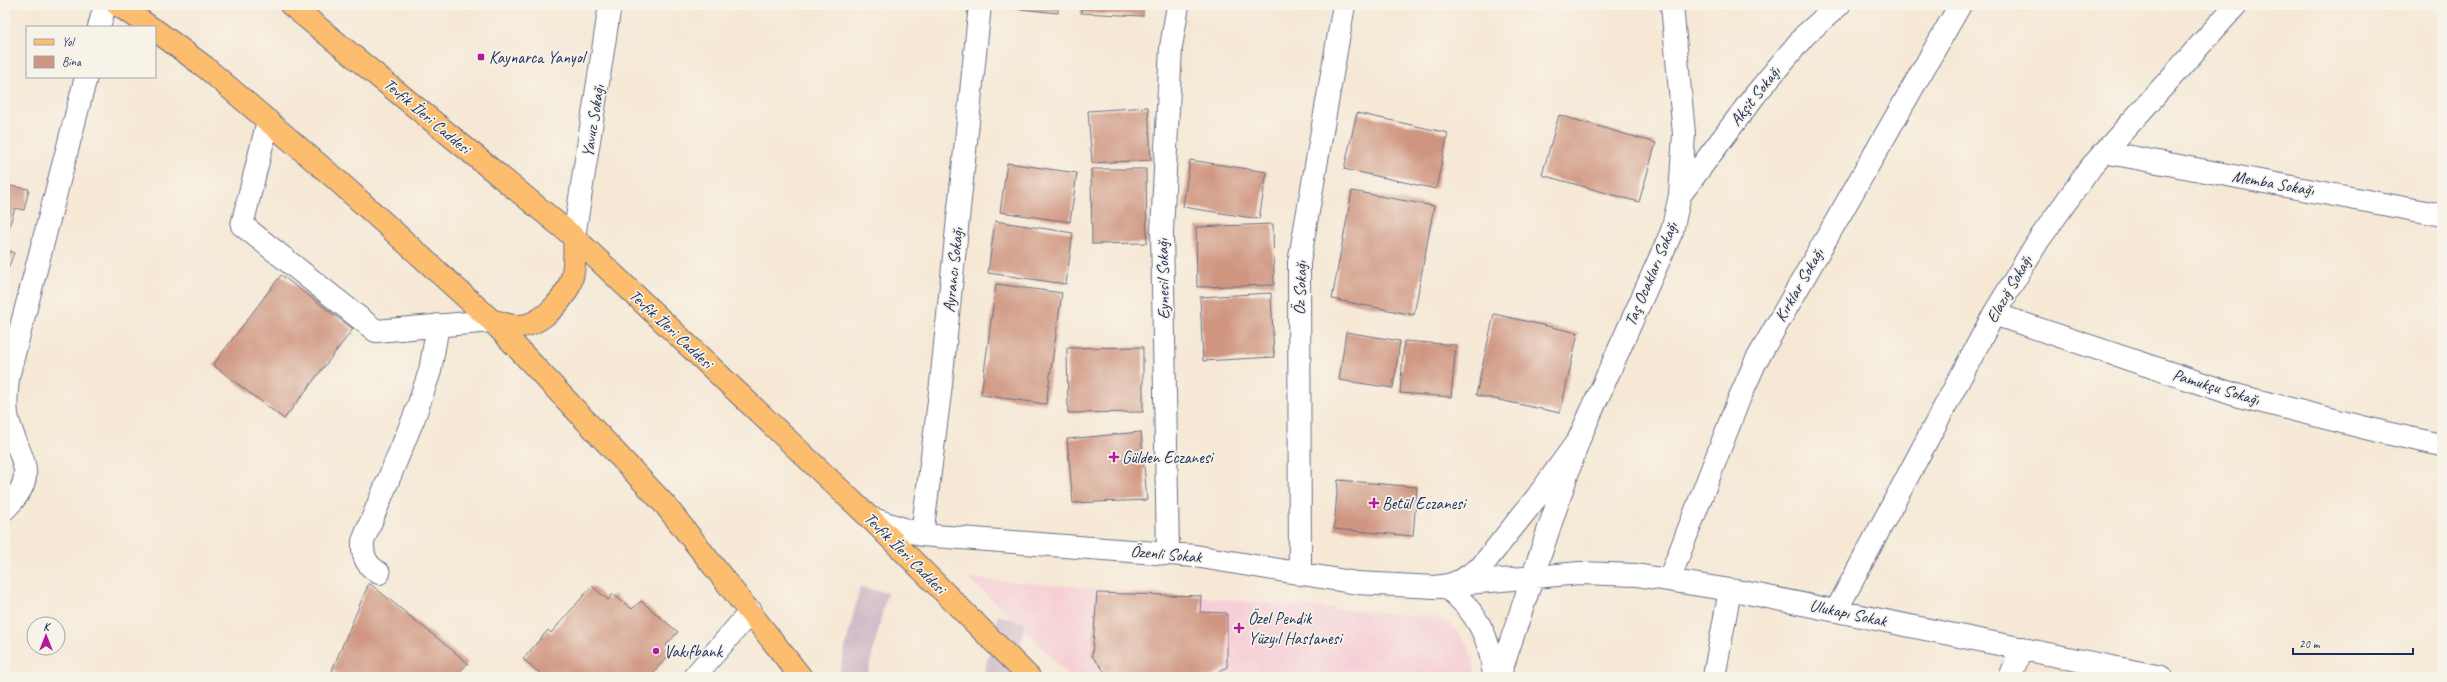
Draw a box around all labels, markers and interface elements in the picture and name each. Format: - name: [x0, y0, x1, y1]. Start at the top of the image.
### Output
- legend: [26, 26, 156, 78]
- text: Yol: [62, 34, 76, 50]
- place label: Kaynarca Yanyol: [489, 47, 588, 68]
- marker: Kaynarca Yanyol: [476, 52, 486, 62]
- text: Bina: [62, 54, 82, 70]
- street label: Akşit Sokağı: [1725, 61, 1785, 130]
- street label: Tevfik İleri Caddesi: [379, 74, 476, 160]
- street label: Yavuz Sokağı: [577, 83, 609, 159]
- street label: Memba Sokağı: [2230, 165, 2316, 201]
- street label: Taş Ocakları Sokağı: [1620, 218, 1683, 329]
- street label: Ayrancı Sokağı: [938, 226, 968, 313]
- street label: Eynesil Sokağı: [1152, 238, 1174, 320]
- street label: Kırklar Sokağı: [1770, 244, 1829, 325]
- street label: Elazığ Sokağı: [1981, 251, 2037, 326]
- street label: Öz Sokağı: [1289, 260, 1311, 315]
- street label: Tevfik İleri Caddesi: [625, 285, 719, 374]
- street label: Pamukçu Sokağı: [2170, 364, 2263, 410]
- place label: Gülden Eczanesi: [1122, 447, 1215, 468]
- marker: Gülden Eczanesi: [1109, 452, 1119, 462]
- place label: Betül Eczanesi: [1382, 493, 1468, 514]
- marker: Betül Eczanesi: [1369, 498, 1379, 508]
- street label: Tevfik İleri Caddesi: [860, 508, 952, 600]
- street label: Özenli Sokak: [1130, 540, 1204, 568]
- street label: Ulukapı Sokak: [1808, 595, 1890, 632]
- place label: Özel Pendik Yüzyıl Hastanesi: [1248, 608, 1343, 649]
- north arrow: [26, 616, 66, 656]
- text: K: [43, 619, 51, 633]
- marker: Özel Pendik Yüzyıl Hastanesi: [1233, 622, 1245, 634]
- scale bar: [2293, 630, 2413, 656]
- text: 20 m: [2299, 636, 2321, 652]
- place label: Vakıfbank: [664, 641, 724, 662]
- marker: Vakıfbank: [651, 646, 661, 656]

